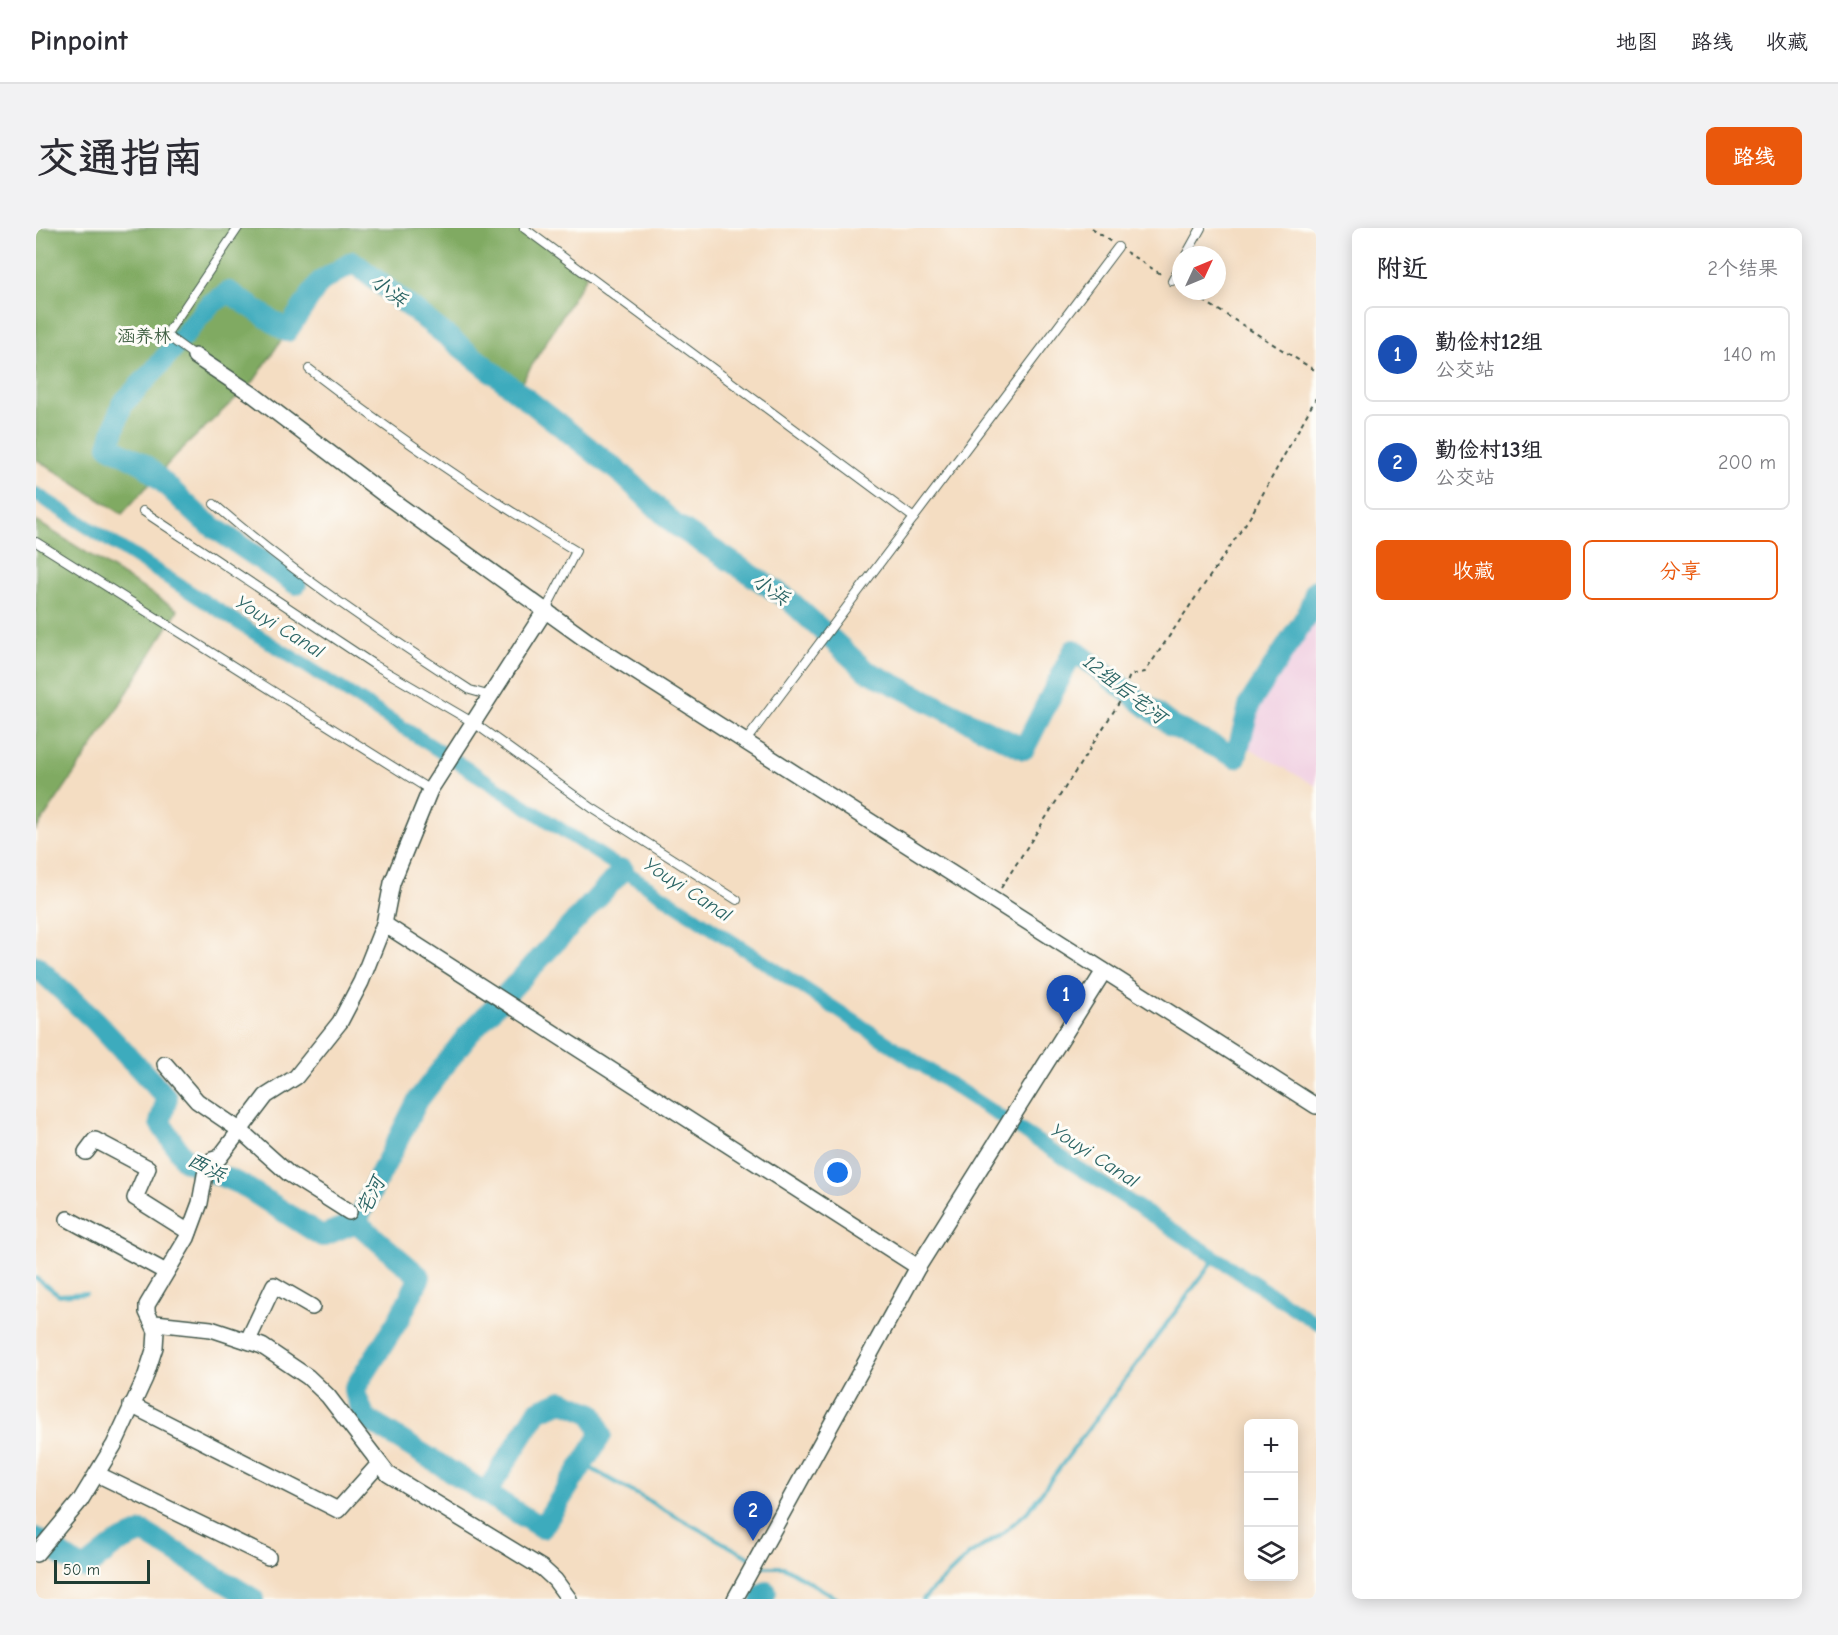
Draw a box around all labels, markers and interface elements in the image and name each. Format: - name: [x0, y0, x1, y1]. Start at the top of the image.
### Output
- text: Pinpoint: [30, 25, 128, 57]
- text: 地图: [1616, 30, 1658, 54]
- text: 路线: [1691, 30, 1733, 54]
- text: 收藏: [1766, 30, 1808, 54]
- button: 路线: [1706, 127, 1802, 185]
- text: 交通指南: [36, 134, 204, 183]
- north arrow: [1172, 246, 1226, 300]
- text: 附近: [1376, 254, 1428, 284]
- text: 2个结果: [1708, 257, 1778, 280]
- water label: 小浜: [366, 269, 412, 312]
- park label: 涵养林: [117, 326, 171, 347]
- text: 勤俭村12组: [1435, 329, 1543, 355]
- text: 1: [1394, 343, 1401, 366]
- text: 140 m: [1723, 343, 1776, 366]
- text: 公交站: [1435, 358, 1495, 381]
- text: 勤俭村13组: [1435, 437, 1543, 463]
- text: 2: [1393, 451, 1402, 474]
- text: 200 m: [1718, 451, 1776, 474]
- text: 公交站: [1435, 466, 1495, 489]
- button: 收藏: [1376, 540, 1571, 600]
- button: 分享: [1583, 540, 1778, 600]
- water label: 小浜: [748, 569, 795, 611]
- water label: Youyi Canal: [231, 590, 329, 663]
- water label: 12组后宅河: [1079, 650, 1173, 731]
- water label: Youyi Canal: [639, 852, 737, 927]
- pin: 1: [1046, 976, 1086, 1025]
- water label: Youyi Canal: [1046, 1118, 1144, 1193]
- water label: 西浜: [184, 1148, 231, 1187]
- your location: [823, 1158, 852, 1187]
- water label: 宅河: [351, 1171, 391, 1219]
- map controls: [1244, 1419, 1298, 1581]
- button: +: [1244, 1419, 1298, 1473]
- button: −: [1244, 1473, 1298, 1527]
- pin: 2: [734, 1492, 772, 1541]
- button: layers: [1244, 1527, 1298, 1581]
- scale bar: [54, 1557, 150, 1584]
- text: 50 m: [63, 1561, 100, 1579]

